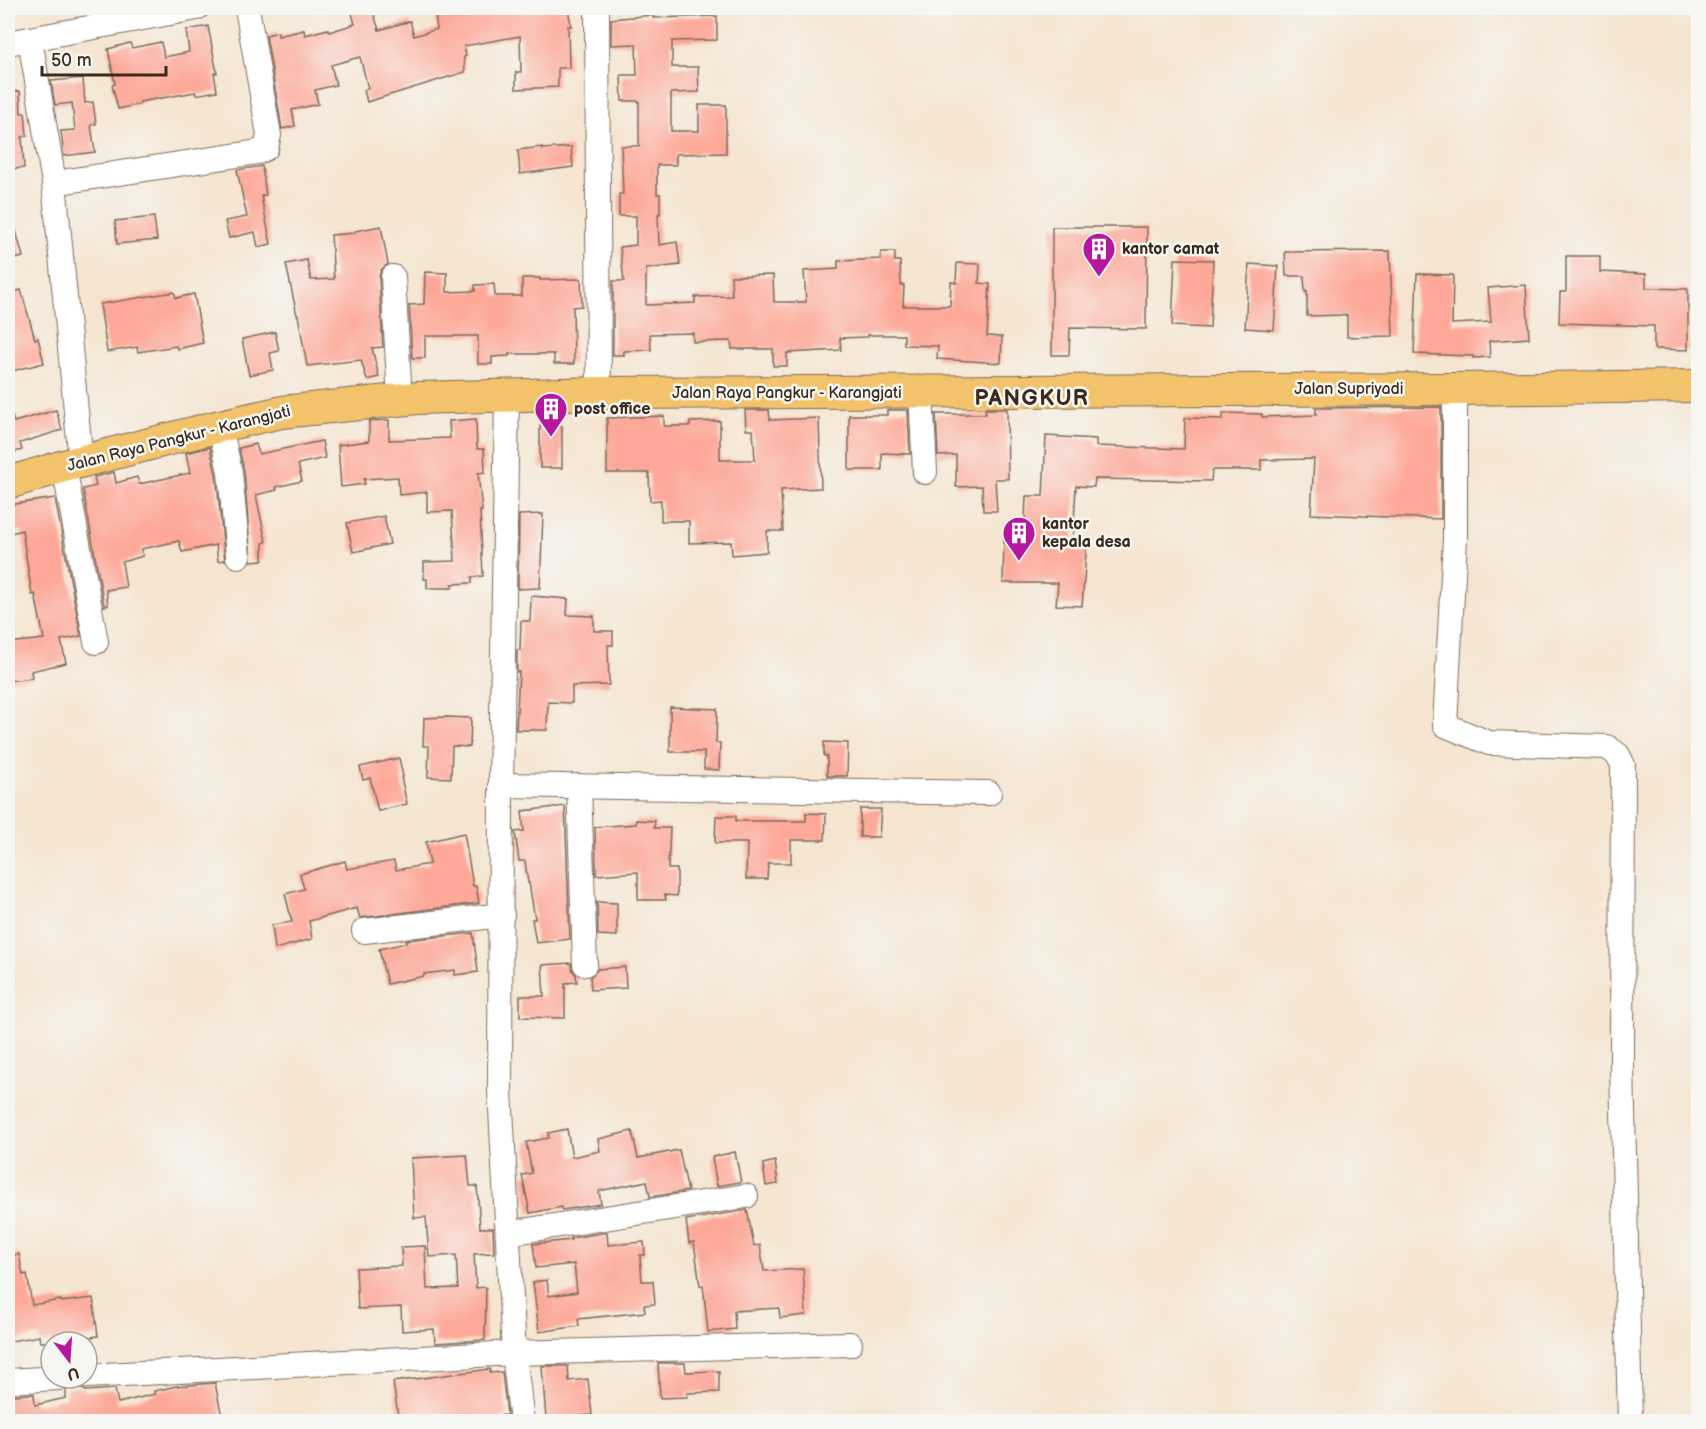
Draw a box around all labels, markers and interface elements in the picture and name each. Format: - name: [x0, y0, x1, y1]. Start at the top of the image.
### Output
- scale bar: [42, 39, 166, 77]
- text: 50 m: [51, 50, 92, 71]
- building icon: kantor camat: [1081, 231, 1117, 278]
- place label: kantor camat: [1122, 240, 1220, 259]
- street label: Jalan Supriyadi: [1295, 380, 1403, 399]
- street label: Jalan Raya Pangkur - Karangjati: [672, 384, 902, 403]
- district label: PANGKUR: [975, 385, 1089, 412]
- building icon: post office: [533, 391, 569, 438]
- place label: post office: [574, 400, 650, 419]
- street label: Jalan Raya Pangkur - Karangjati: [65, 402, 293, 476]
- building icon: kantor kepala desa: [1001, 515, 1037, 562]
- place label: kantor kepala desa: [1042, 515, 1131, 552]
- north arrow: [39, 1330, 99, 1390]
- text: U: [65, 1362, 81, 1384]

